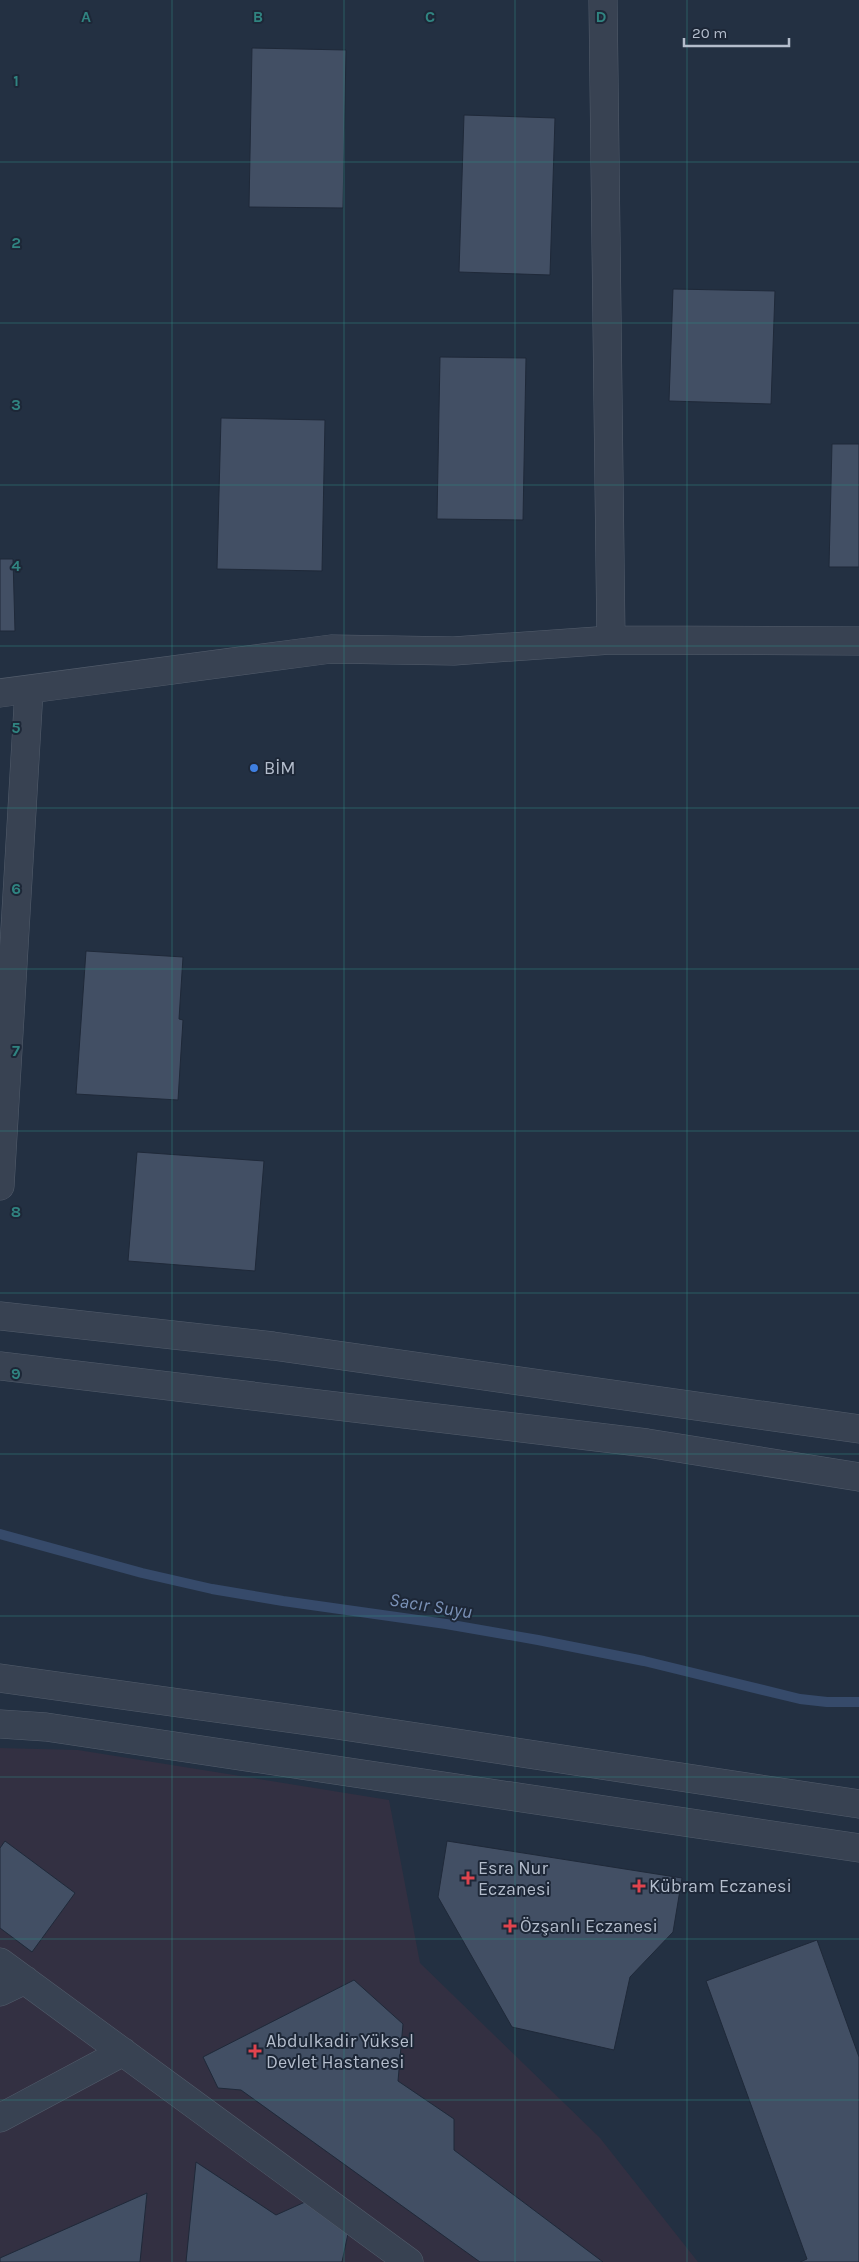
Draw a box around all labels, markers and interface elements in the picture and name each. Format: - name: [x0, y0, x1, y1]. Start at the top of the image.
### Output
- text: A: [81, 7, 91, 26]
- text: B: [253, 7, 263, 26]
- text: C: [425, 7, 435, 26]
- text: D: [596, 7, 607, 26]
- scale bar: [684, 15, 789, 47]
- text: 20 m: [692, 24, 727, 42]
- text: 1: [13, 71, 19, 90]
- text: 2: [11, 233, 21, 252]
- text: 3: [11, 395, 21, 414]
- text: 4: [11, 556, 21, 575]
- text: 5: [11, 718, 21, 737]
- place label: BİM: [264, 757, 295, 779]
- marker: BİM: [248, 762, 260, 774]
- text: 6: [11, 879, 21, 898]
- text: 7: [12, 1041, 20, 1060]
- text: 8: [11, 1202, 21, 1221]
- text: 9: [11, 1364, 21, 1383]
- water label: Sacır Suyu: [388, 1589, 474, 1623]
- place label: Esra Nur Eczanesi: [478, 1857, 551, 1900]
- marker: Esra Nur Eczanesi: [462, 1872, 474, 1884]
- place label: Kübram Eczanesi: [649, 1875, 792, 1897]
- marker: Kübram Eczanesi: [633, 1880, 645, 1892]
- place label: Özşanlı Eczanesi: [520, 1915, 658, 1937]
- marker: Özşanlı Eczanesi: [504, 1920, 516, 1932]
- place label: Abdulkadir Yüksel Devlet Hastanesi: [266, 2030, 414, 2073]
- marker: Abdulkadir Yüksel Devlet Hastanesi: [248, 2044, 262, 2058]

